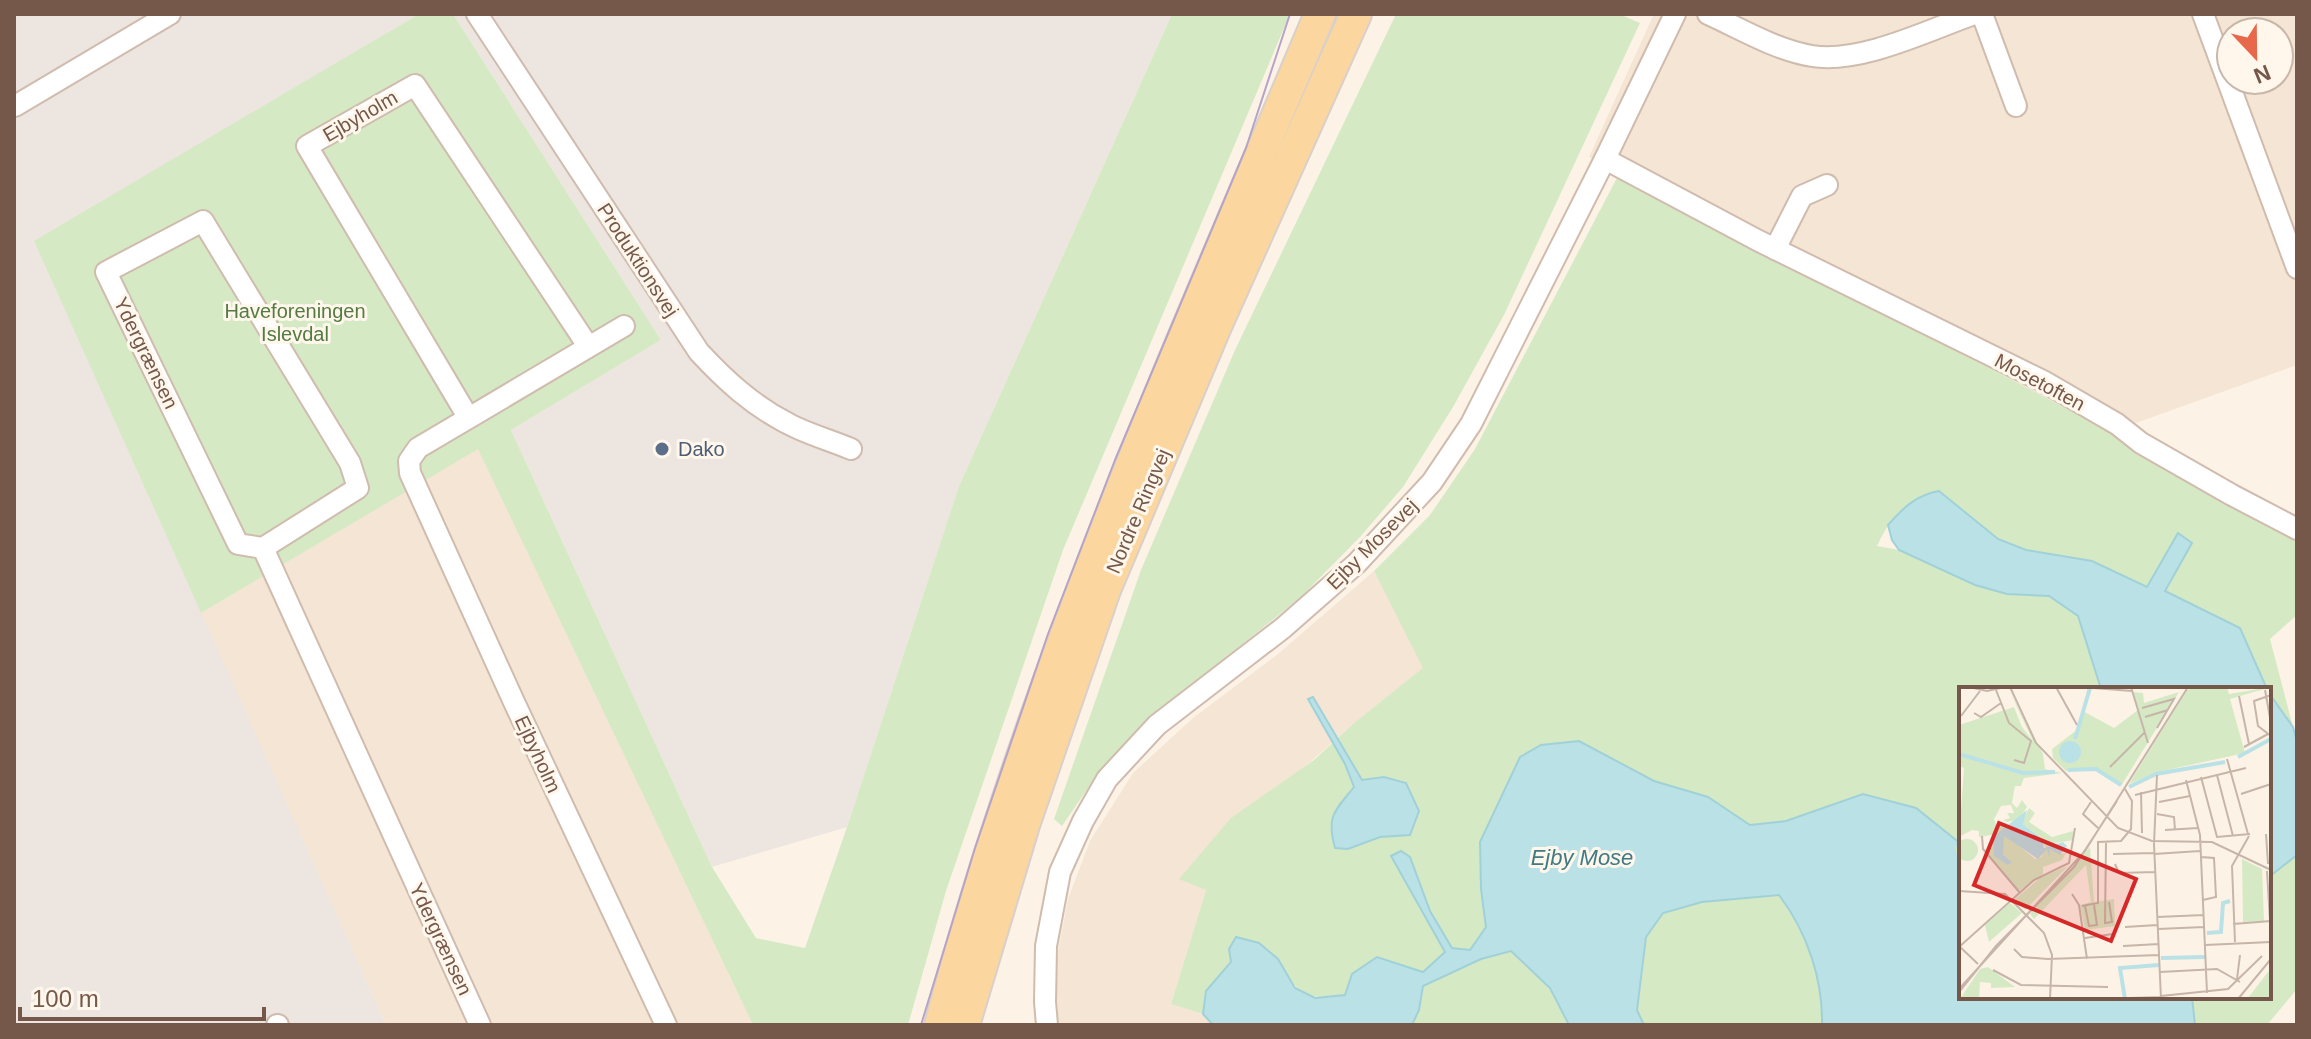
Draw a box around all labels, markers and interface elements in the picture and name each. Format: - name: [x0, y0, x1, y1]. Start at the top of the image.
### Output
- north arrow: [2215, 16, 2295, 96]
- text: N: [2250, 60, 2274, 89]
- street label: Ejbyholm: [319, 86, 401, 146]
- street label: Produktionsvej: [593, 199, 683, 321]
- street label: Ydergrænsen: [110, 294, 182, 412]
- park label: Haveforeningen Islevdal: [224, 300, 366, 345]
- street label: Mosetoften: [1991, 349, 2089, 415]
- place label: Dako: [678, 438, 725, 460]
- marker: Dako: [653, 440, 671, 458]
- street label: Nordre Ringvej: [1102, 445, 1174, 577]
- street label: Ejby Mosevej: [1322, 494, 1422, 594]
- inset map: [1959, 687, 2271, 999]
- street label: Ejbyholm: [511, 712, 565, 796]
- water label: Ejby Mose: [1531, 845, 1633, 870]
- street label: Ydergrænsen: [405, 879, 477, 999]
- scale bar: [20, 971, 264, 1021]
- text: 100 m: [32, 985, 99, 1012]

